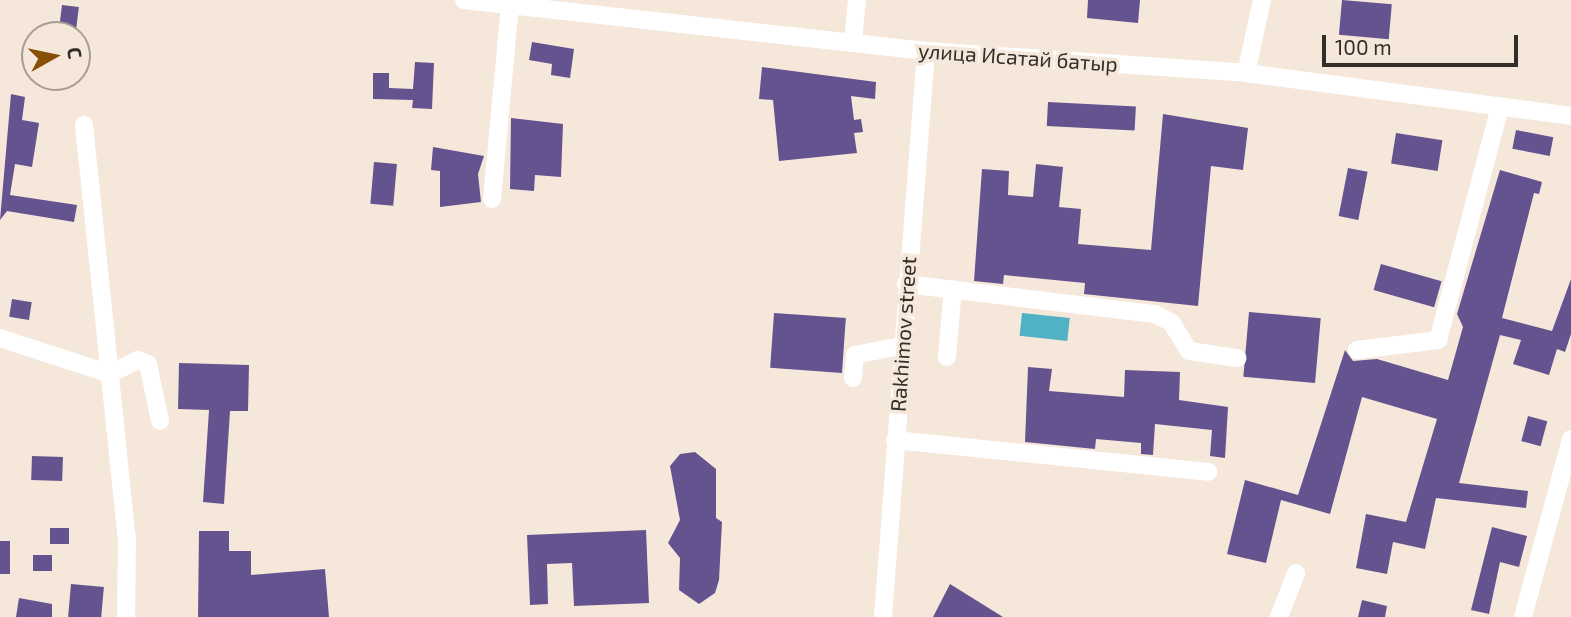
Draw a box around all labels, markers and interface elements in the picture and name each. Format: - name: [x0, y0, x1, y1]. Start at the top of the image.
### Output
- north arrow: [21, 21, 91, 91]
- scale bar: [1326, 21, 1522, 65]
- text: 100 m: [1335, 34, 1392, 59]
- street label: улица Исатай батыр: [917, 37, 1119, 77]
- text: С: [63, 46, 87, 60]
- street label: Rakhimov street: [885, 255, 921, 413]

